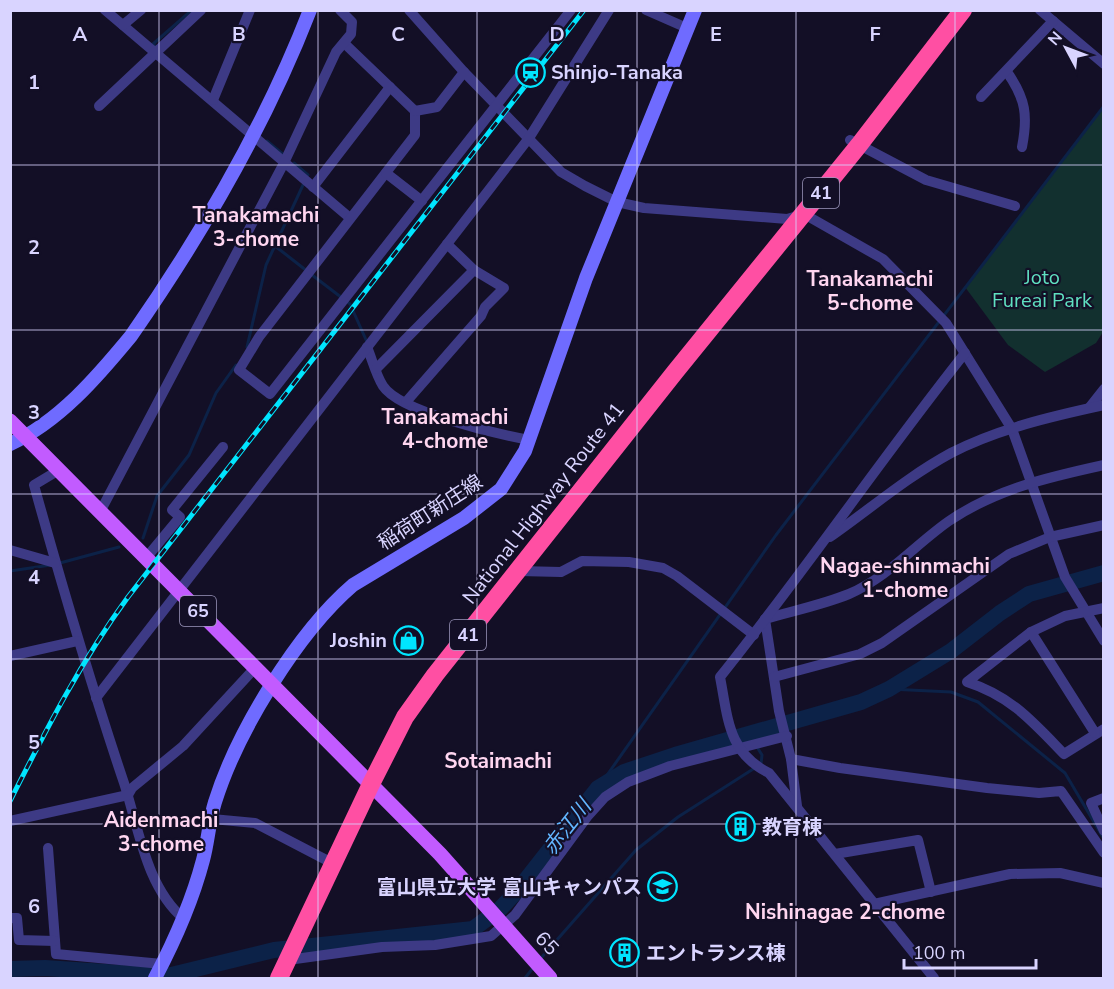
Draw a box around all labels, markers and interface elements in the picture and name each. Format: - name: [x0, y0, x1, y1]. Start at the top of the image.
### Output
- north arrow: [1036, 18, 1096, 78]
- text: A: [73, 21, 88, 48]
- text: B: [232, 21, 246, 48]
- text: C: [391, 21, 405, 48]
- text: D: [549, 21, 565, 48]
- text: E: [710, 21, 722, 48]
- text: F: [869, 21, 881, 48]
- text: N: [1043, 27, 1068, 51]
- station icon: Shinjo-Tanaka: [514, 56, 546, 88]
- place label: Shinjo-Tanaka: [551, 59, 683, 86]
- text: 1: [28, 69, 40, 96]
- road number: 41: [803, 178, 839, 208]
- district label: Tanakamachi 3-chome: [193, 201, 319, 253]
- text: 2: [28, 234, 40, 261]
- park label: Joto Fureai Park: [992, 264, 1093, 314]
- district label: Tanakamachi 5-chome: [807, 265, 933, 317]
- street label: National Highway Route 41: [456, 397, 631, 610]
- text: 3: [28, 399, 40, 426]
- district label: Tanakamachi 4-chome: [382, 403, 508, 455]
- street label: 稲荷町新庄線: [373, 468, 488, 556]
- district label: Nagae-shinmachi 1-chome: [820, 552, 990, 604]
- text: 4: [28, 564, 40, 591]
- road number: 65: [180, 596, 216, 626]
- road number: 41: [450, 620, 486, 650]
- shop icon: Joshin: [392, 624, 424, 656]
- place label: Joshin: [329, 627, 387, 654]
- text: 5: [28, 729, 40, 756]
- district label: Sotaimachi: [444, 747, 552, 775]
- water label: 赤江川: [537, 792, 599, 860]
- district label: Aidenmachi 3-chome: [104, 806, 218, 858]
- building icon: 教育棟: [725, 811, 757, 843]
- place label: 教育棟: [762, 814, 822, 841]
- school or university icon: 富山県立大学 富山キャンパス: [647, 871, 679, 903]
- place label: 富山県立大学 富山キャンパス: [377, 874, 642, 901]
- text: 6: [28, 893, 40, 920]
- district label: Nishinagae 2-chome: [745, 898, 945, 926]
- street label: 65: [529, 925, 565, 961]
- scale bar: [904, 932, 1036, 970]
- building icon: エントランス棟: [609, 937, 641, 969]
- place label: エントランス棟: [646, 940, 786, 967]
- text: 100 m: [913, 941, 965, 965]

